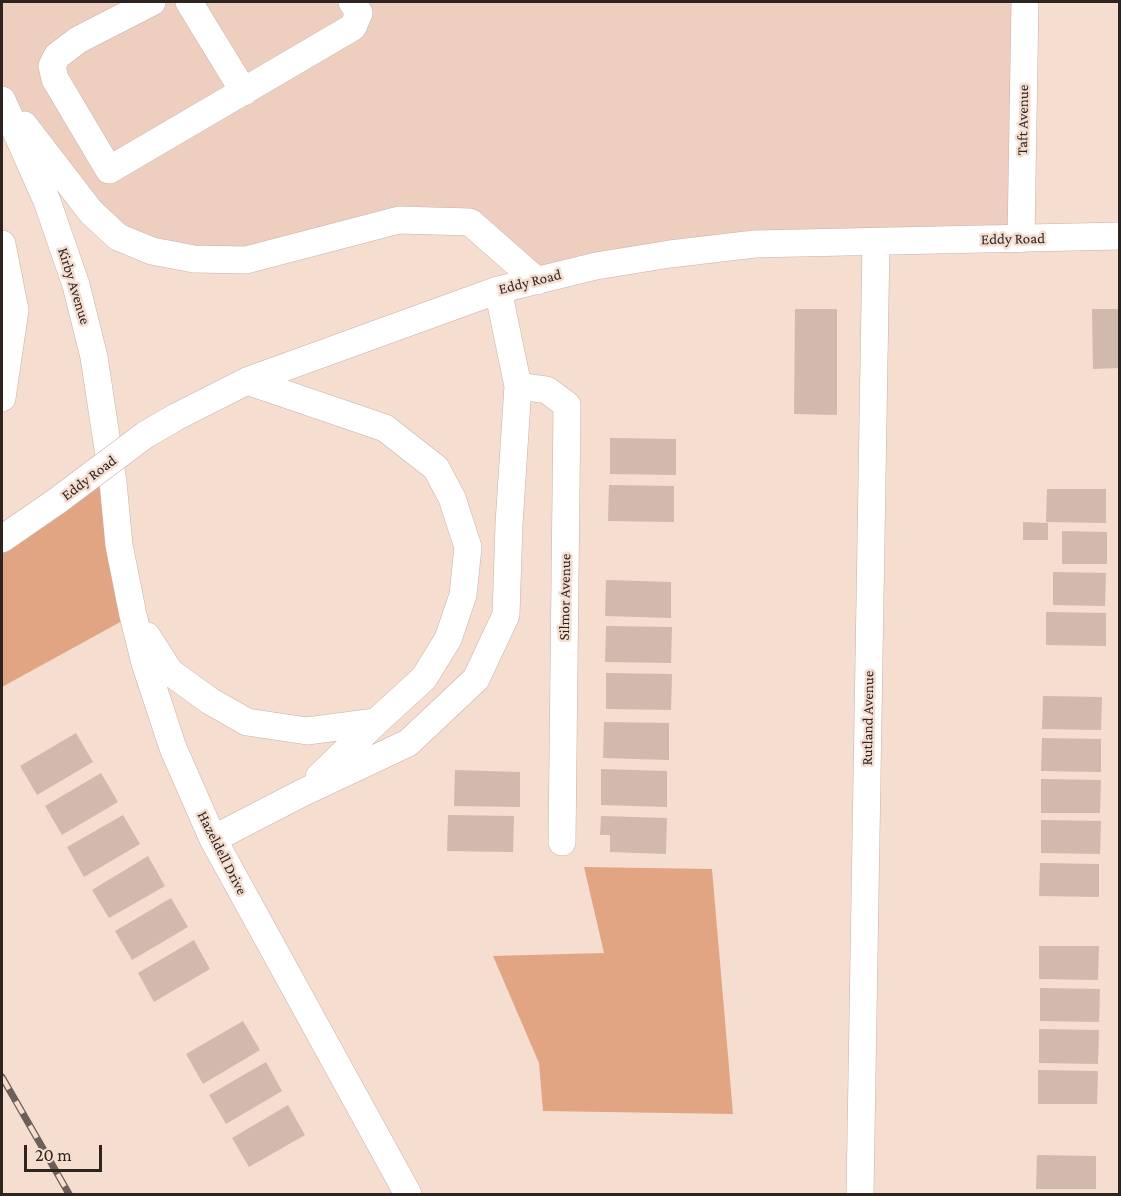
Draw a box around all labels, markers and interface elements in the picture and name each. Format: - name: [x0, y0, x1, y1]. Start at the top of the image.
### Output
- street label: Taft Avenue: [1013, 84, 1033, 156]
- street label: Eddy Road: [981, 229, 1045, 249]
- street label: Kirby Avenue: [54, 245, 94, 327]
- street label: Eddy Road: [497, 266, 563, 298]
- street label: Eddy Road: [58, 452, 120, 504]
- street label: Silmor Avenue: [555, 553, 575, 641]
- street label: Rutland Avenue: [858, 670, 878, 766]
- street label: Hazeldell Drive: [193, 808, 251, 898]
- scale bar: [27, 1133, 105, 1171]
- text: 20 m: [35, 1145, 72, 1165]

